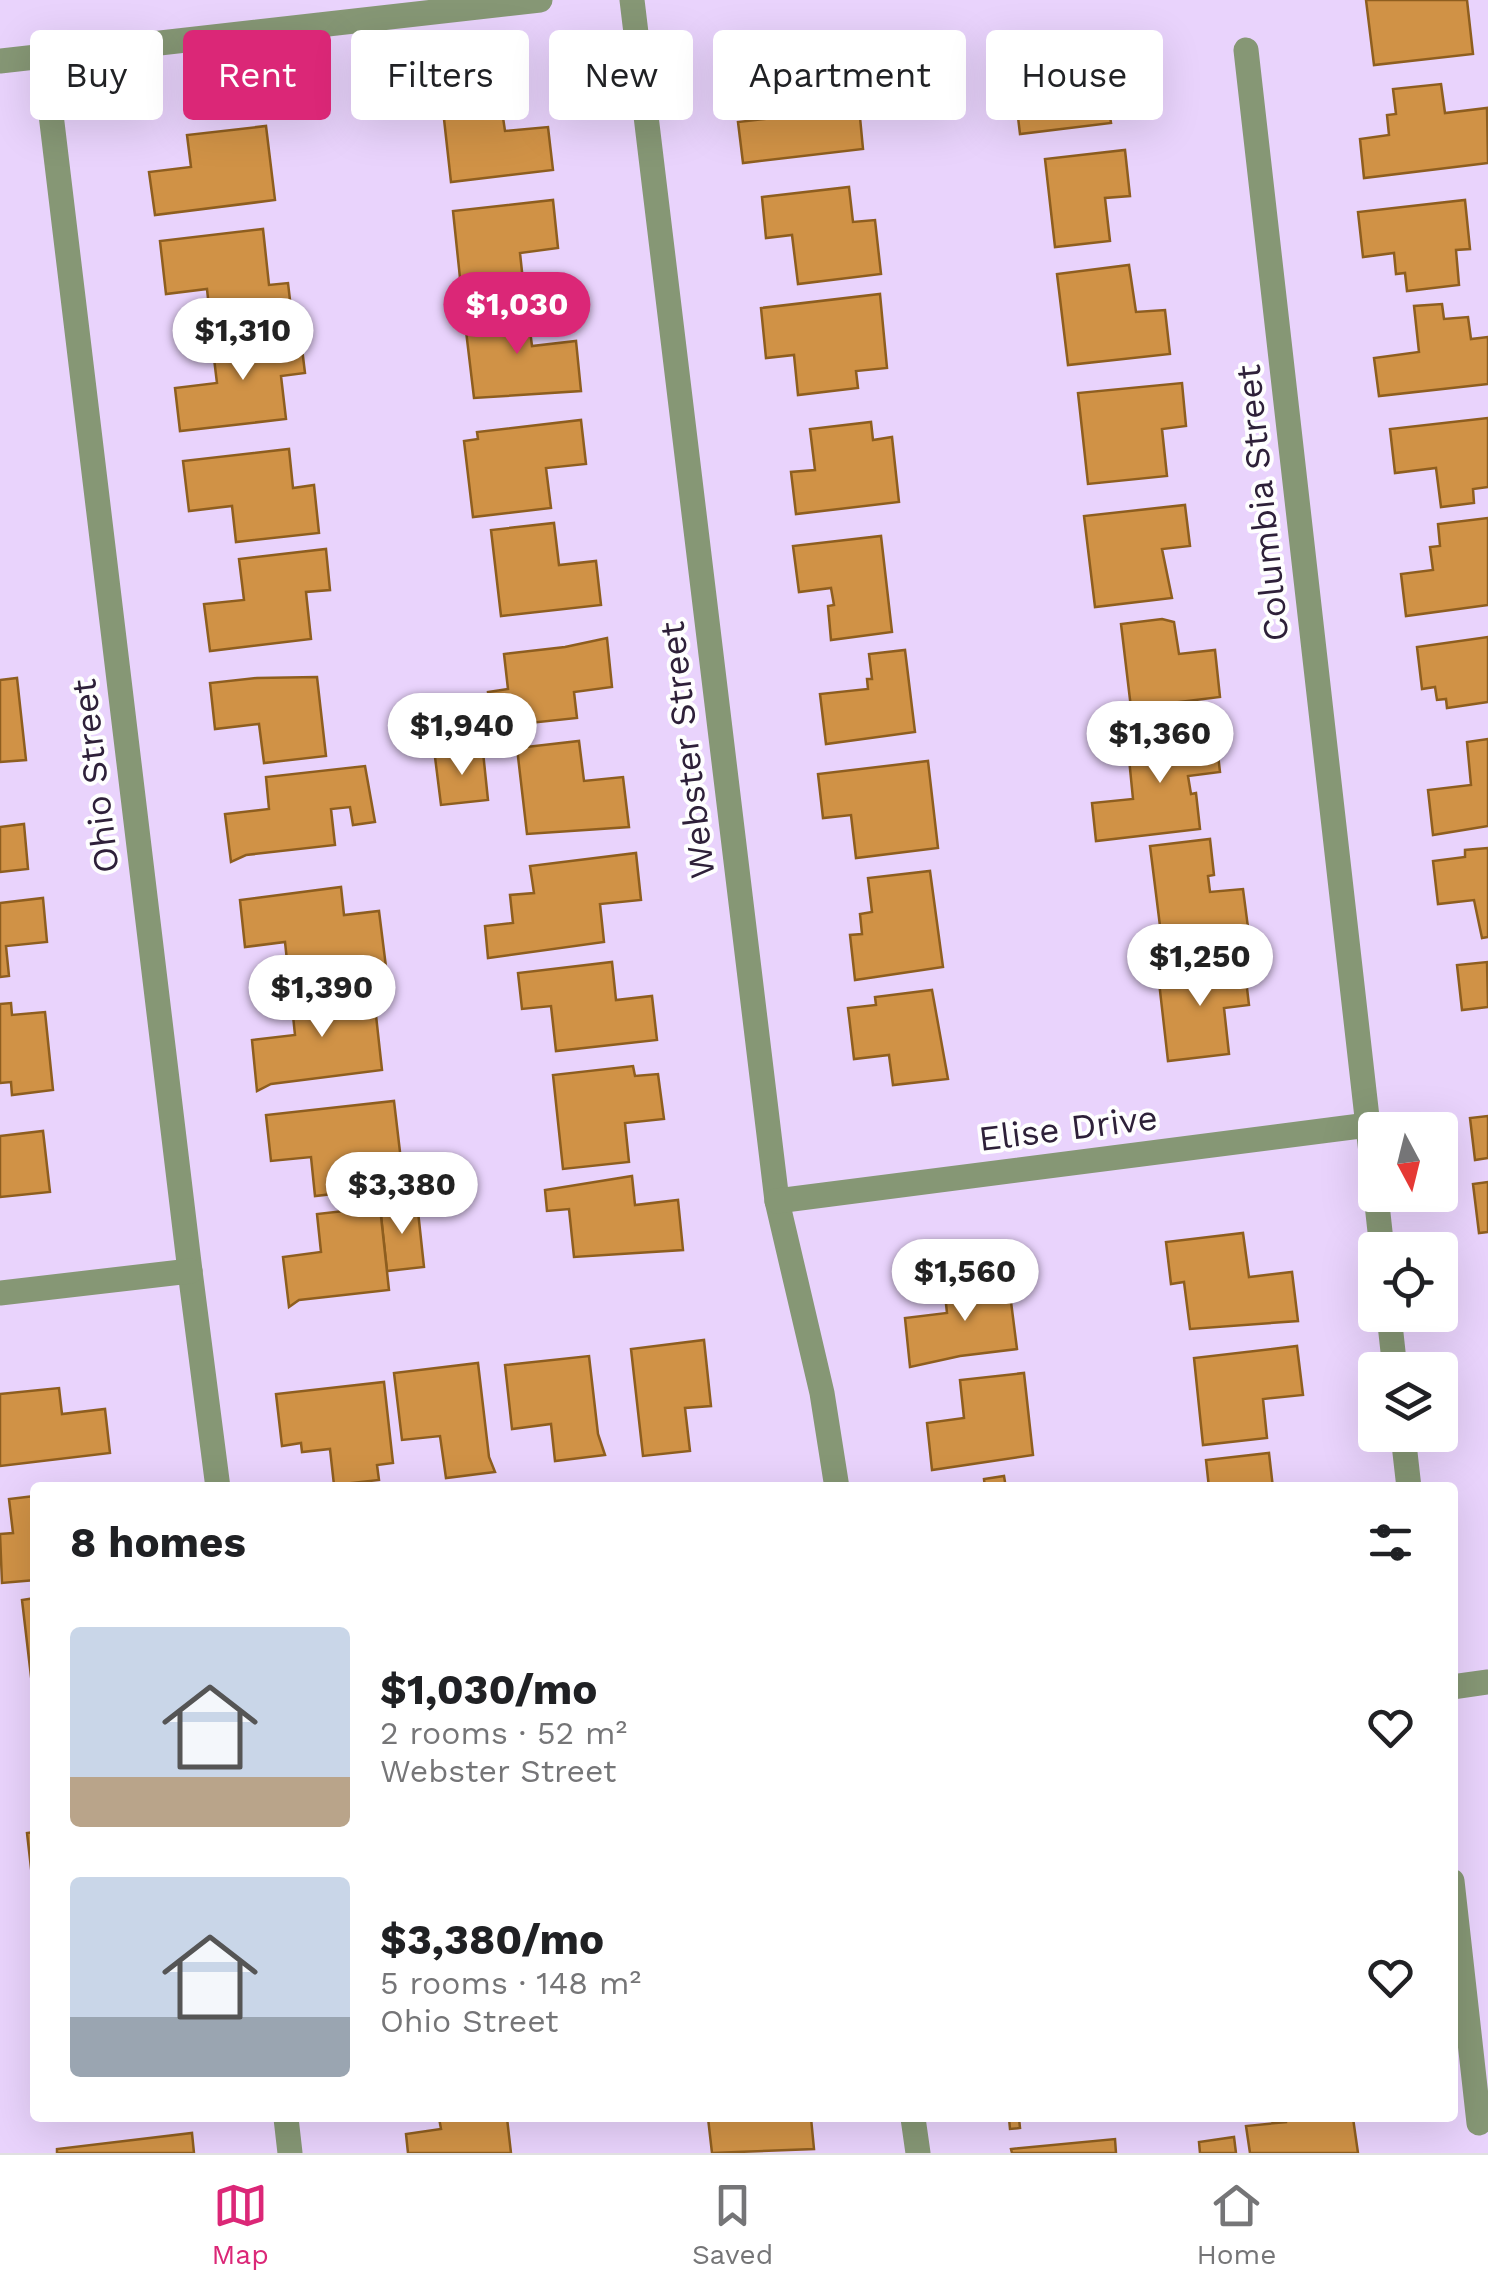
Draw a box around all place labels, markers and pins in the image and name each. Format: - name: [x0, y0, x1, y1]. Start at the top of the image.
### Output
- pin: $1,030: [436, 272, 598, 357]
- pin: $1,310: [162, 298, 324, 383]
- pin: $1,940: [381, 693, 543, 778]
- pin: $1,360: [1079, 701, 1241, 786]
- pin: $1,250: [1119, 924, 1281, 1009]
- pin: $1,390: [241, 955, 403, 1040]
- pin: $3,380: [321, 1152, 483, 1237]
- pin: $1,560: [884, 1239, 1046, 1324]

